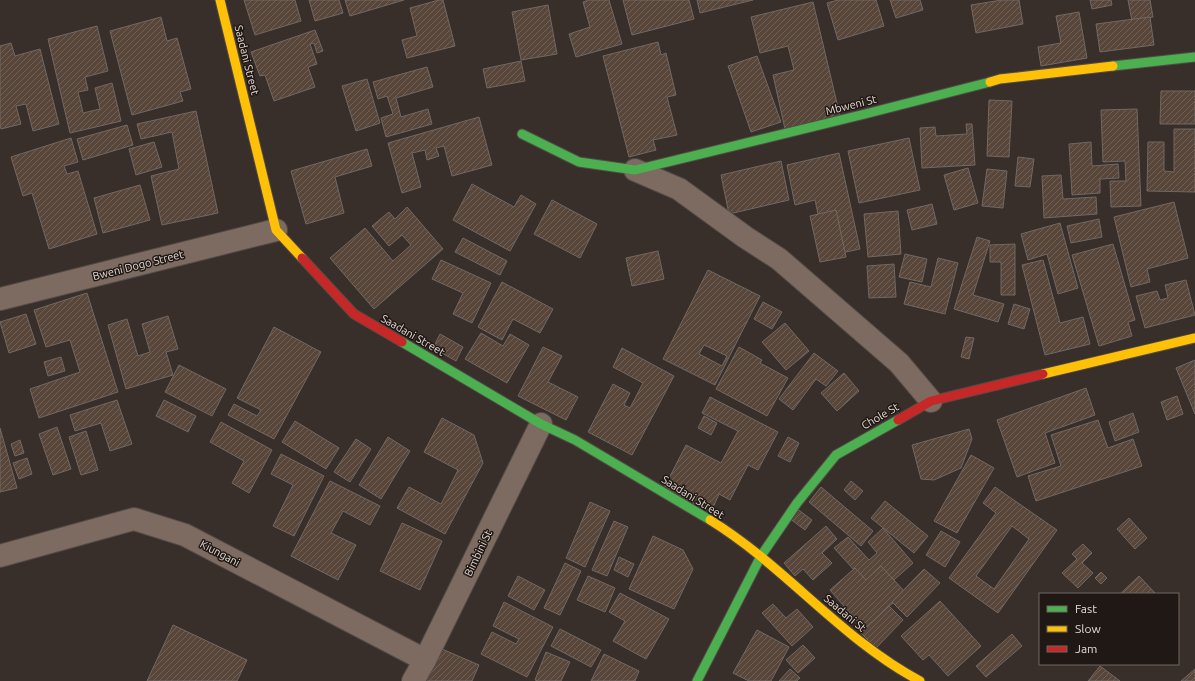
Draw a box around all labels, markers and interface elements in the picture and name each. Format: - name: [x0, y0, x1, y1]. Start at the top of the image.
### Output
- street label: Saadani Street: [233, 24, 262, 97]
- street label: Mbweni St: [824, 93, 878, 117]
- street label: Bweni Dogo Street: [91, 248, 185, 282]
- street label: Saadani Street: [379, 312, 447, 358]
- street label: Chole St: [859, 400, 901, 431]
- street label: Saadani Street: [660, 473, 727, 521]
- street label: Bimbini St: [462, 527, 495, 578]
- street label: Kiungani: [198, 538, 242, 568]
- street label: Saadani St: [822, 592, 869, 634]
- legend: [1039, 593, 1179, 665]
- text: Fast: [1075, 602, 1097, 615]
- text: Slow: [1075, 622, 1101, 635]
- text: Jam: [1075, 642, 1097, 655]

